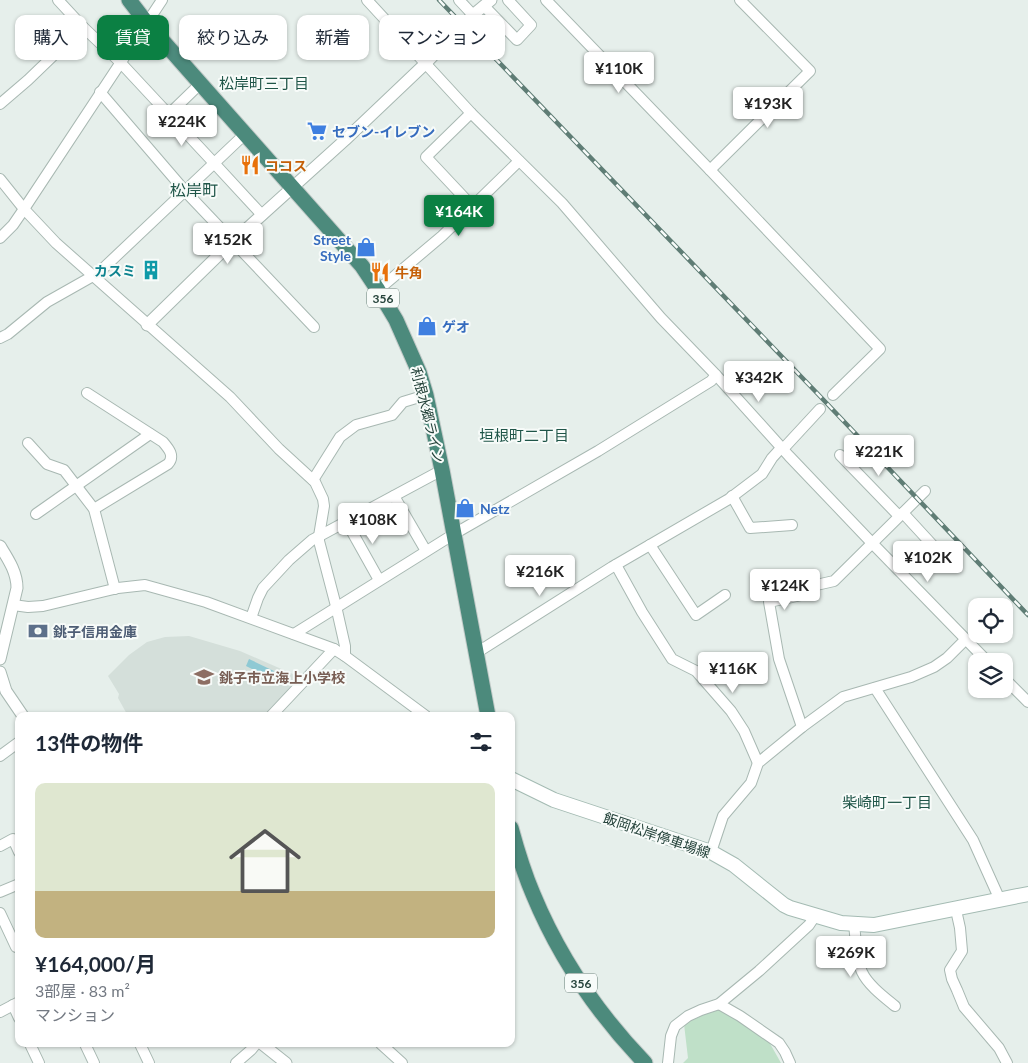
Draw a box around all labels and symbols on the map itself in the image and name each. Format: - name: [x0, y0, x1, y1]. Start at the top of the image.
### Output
- pin: ¥110K: [584, 52, 654, 94]
- district label: 松岸町三丁目: [219, 74, 309, 92]
- pin: ¥193K: [733, 86, 803, 129]
- pin: ¥224K: [147, 104, 217, 147]
- supermarket icon: セブン-イレブン: [306, 120, 328, 142]
- place label: セブン-イレブン: [332, 123, 435, 140]
- restaurant icon: ココス: [239, 154, 261, 176]
- place label: ココス: [265, 157, 307, 174]
- district label: 松岸町: [170, 180, 218, 199]
- pin: ¥164K: [424, 194, 494, 237]
- pin: ¥152K: [193, 222, 263, 265]
- place label: Street Style: [313, 231, 352, 264]
- shop icon: Street Style: [355, 236, 377, 258]
- building icon: カスミ: [140, 259, 162, 281]
- restaurant icon: 牛角: [369, 261, 391, 283]
- place label: カスミ: [94, 262, 136, 279]
- place label: 牛角: [395, 264, 423, 281]
- road number: 356: [367, 288, 399, 308]
- shop icon: ゲオ: [416, 315, 438, 337]
- place label: ゲオ: [442, 318, 470, 335]
- pin: ¥342K: [724, 360, 794, 403]
- street label: 利根水郷ライン: [408, 365, 448, 465]
- district label: 垣根町二丁目: [479, 426, 569, 444]
- pin: ¥221K: [844, 434, 914, 477]
- shop icon: Netz: [454, 497, 476, 519]
- place label: Netz: [480, 500, 510, 517]
- pin: ¥108K: [338, 502, 408, 545]
- pin: ¥102K: [893, 540, 963, 583]
- pin: ¥216K: [505, 554, 575, 597]
- pin: ¥124K: [750, 568, 820, 611]
- bank icon: 銚子信用金庫: [27, 620, 49, 642]
- place label: 銚子信用金庫: [53, 623, 137, 640]
- pin: ¥116K: [698, 652, 768, 694]
- school or university icon: 銚子市立海上小学校: [193, 666, 215, 688]
- place label: 銚子市立海上小学校: [219, 669, 345, 686]
- district label: 柴崎町一丁目: [842, 793, 932, 811]
- street label: 飯岡松岸停車場線: [601, 809, 713, 861]
- pin: ¥269K: [816, 936, 886, 978]
- road number: 356: [565, 974, 597, 992]

